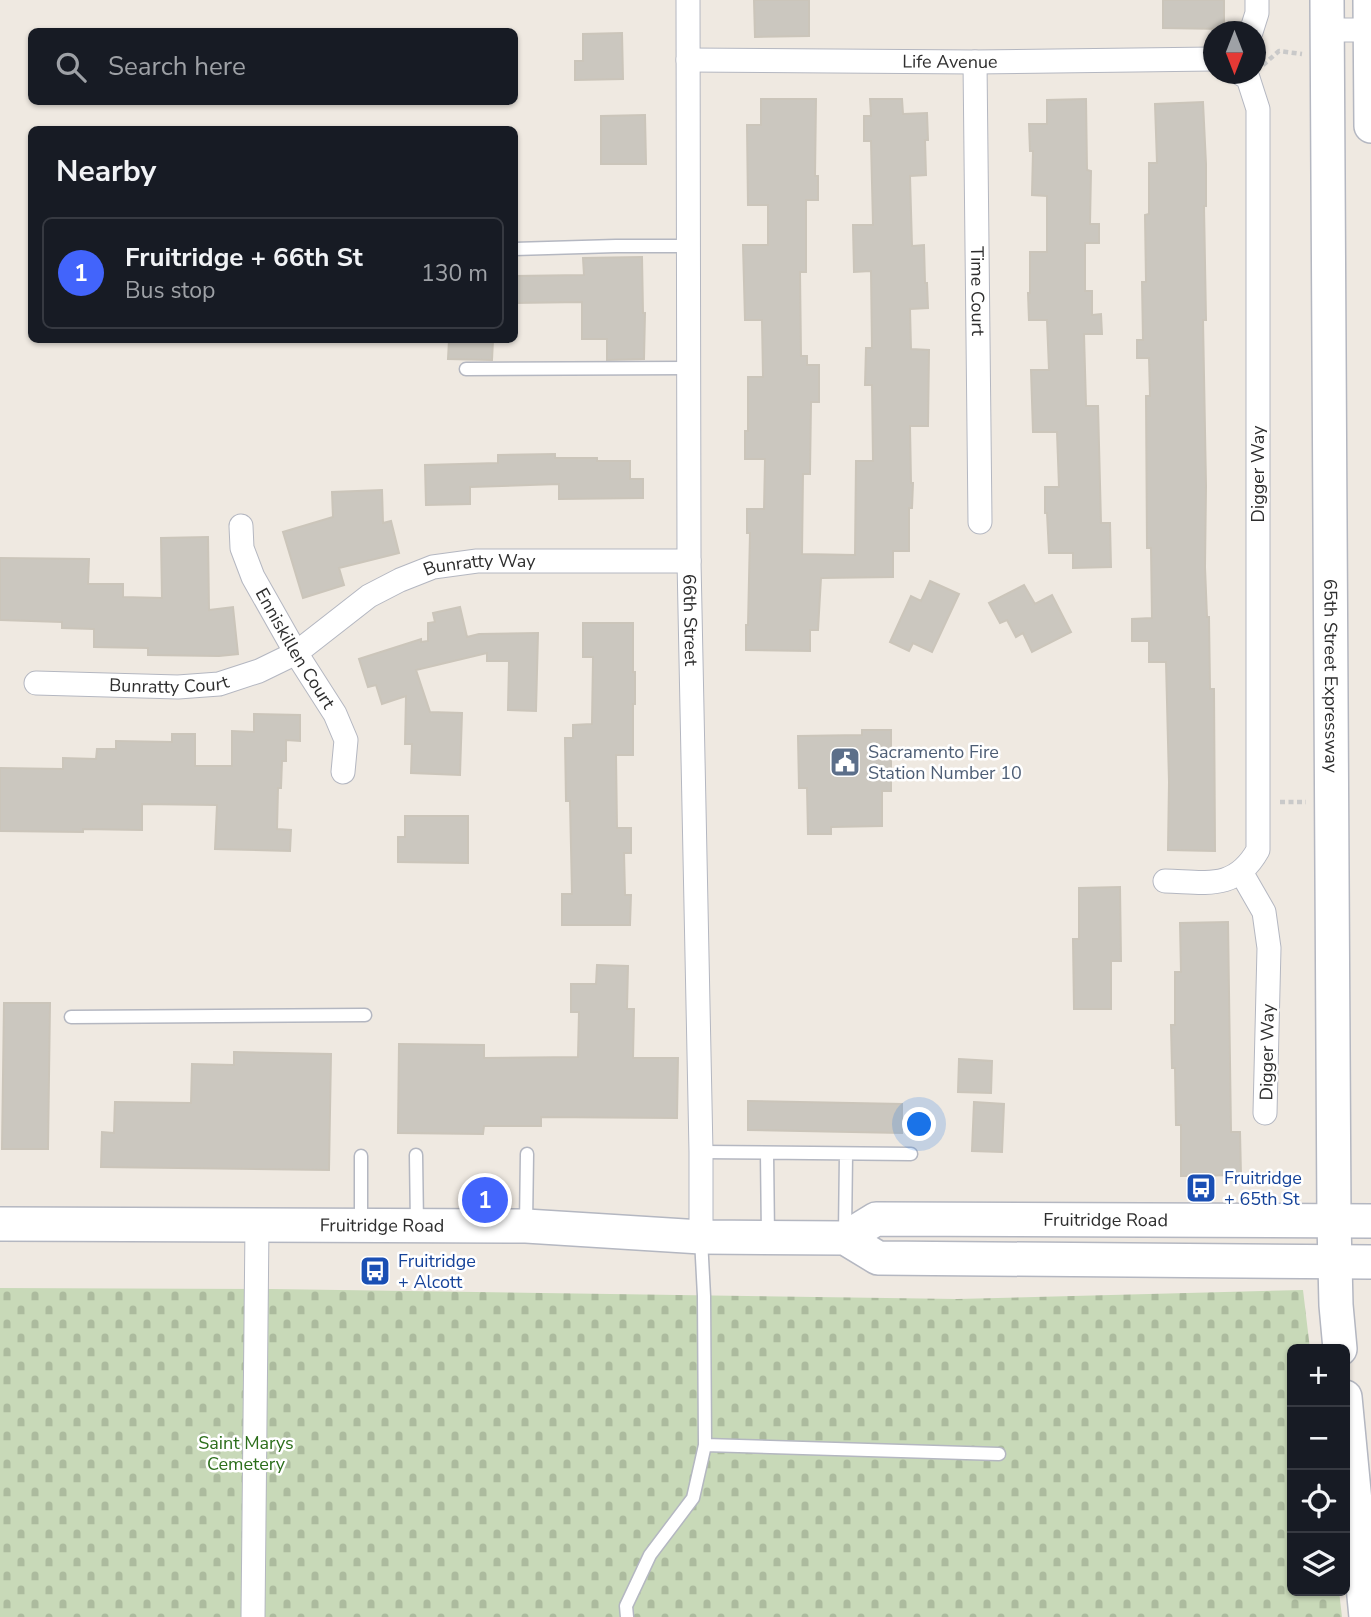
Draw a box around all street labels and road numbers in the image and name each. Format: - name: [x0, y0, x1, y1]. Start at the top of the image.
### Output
- street label: Life Avenue: [902, 49, 998, 74]
- street label: Time Court: [965, 246, 990, 337]
- street label: Digger Way: [1246, 425, 1270, 522]
- street label: Bunratty Way: [420, 549, 536, 582]
- street label: 66th Street: [677, 574, 703, 667]
- street label: 65th Street Expressway: [1318, 579, 1343, 774]
- street label: Enniskillen Court: [250, 584, 341, 714]
- street label: Bunratty Court: [109, 669, 233, 699]
- street label: Digger Way: [1254, 1003, 1280, 1101]
- street label: Fruitridge Road: [1043, 1208, 1168, 1232]
- street label: Fruitridge Road: [320, 1213, 444, 1238]

